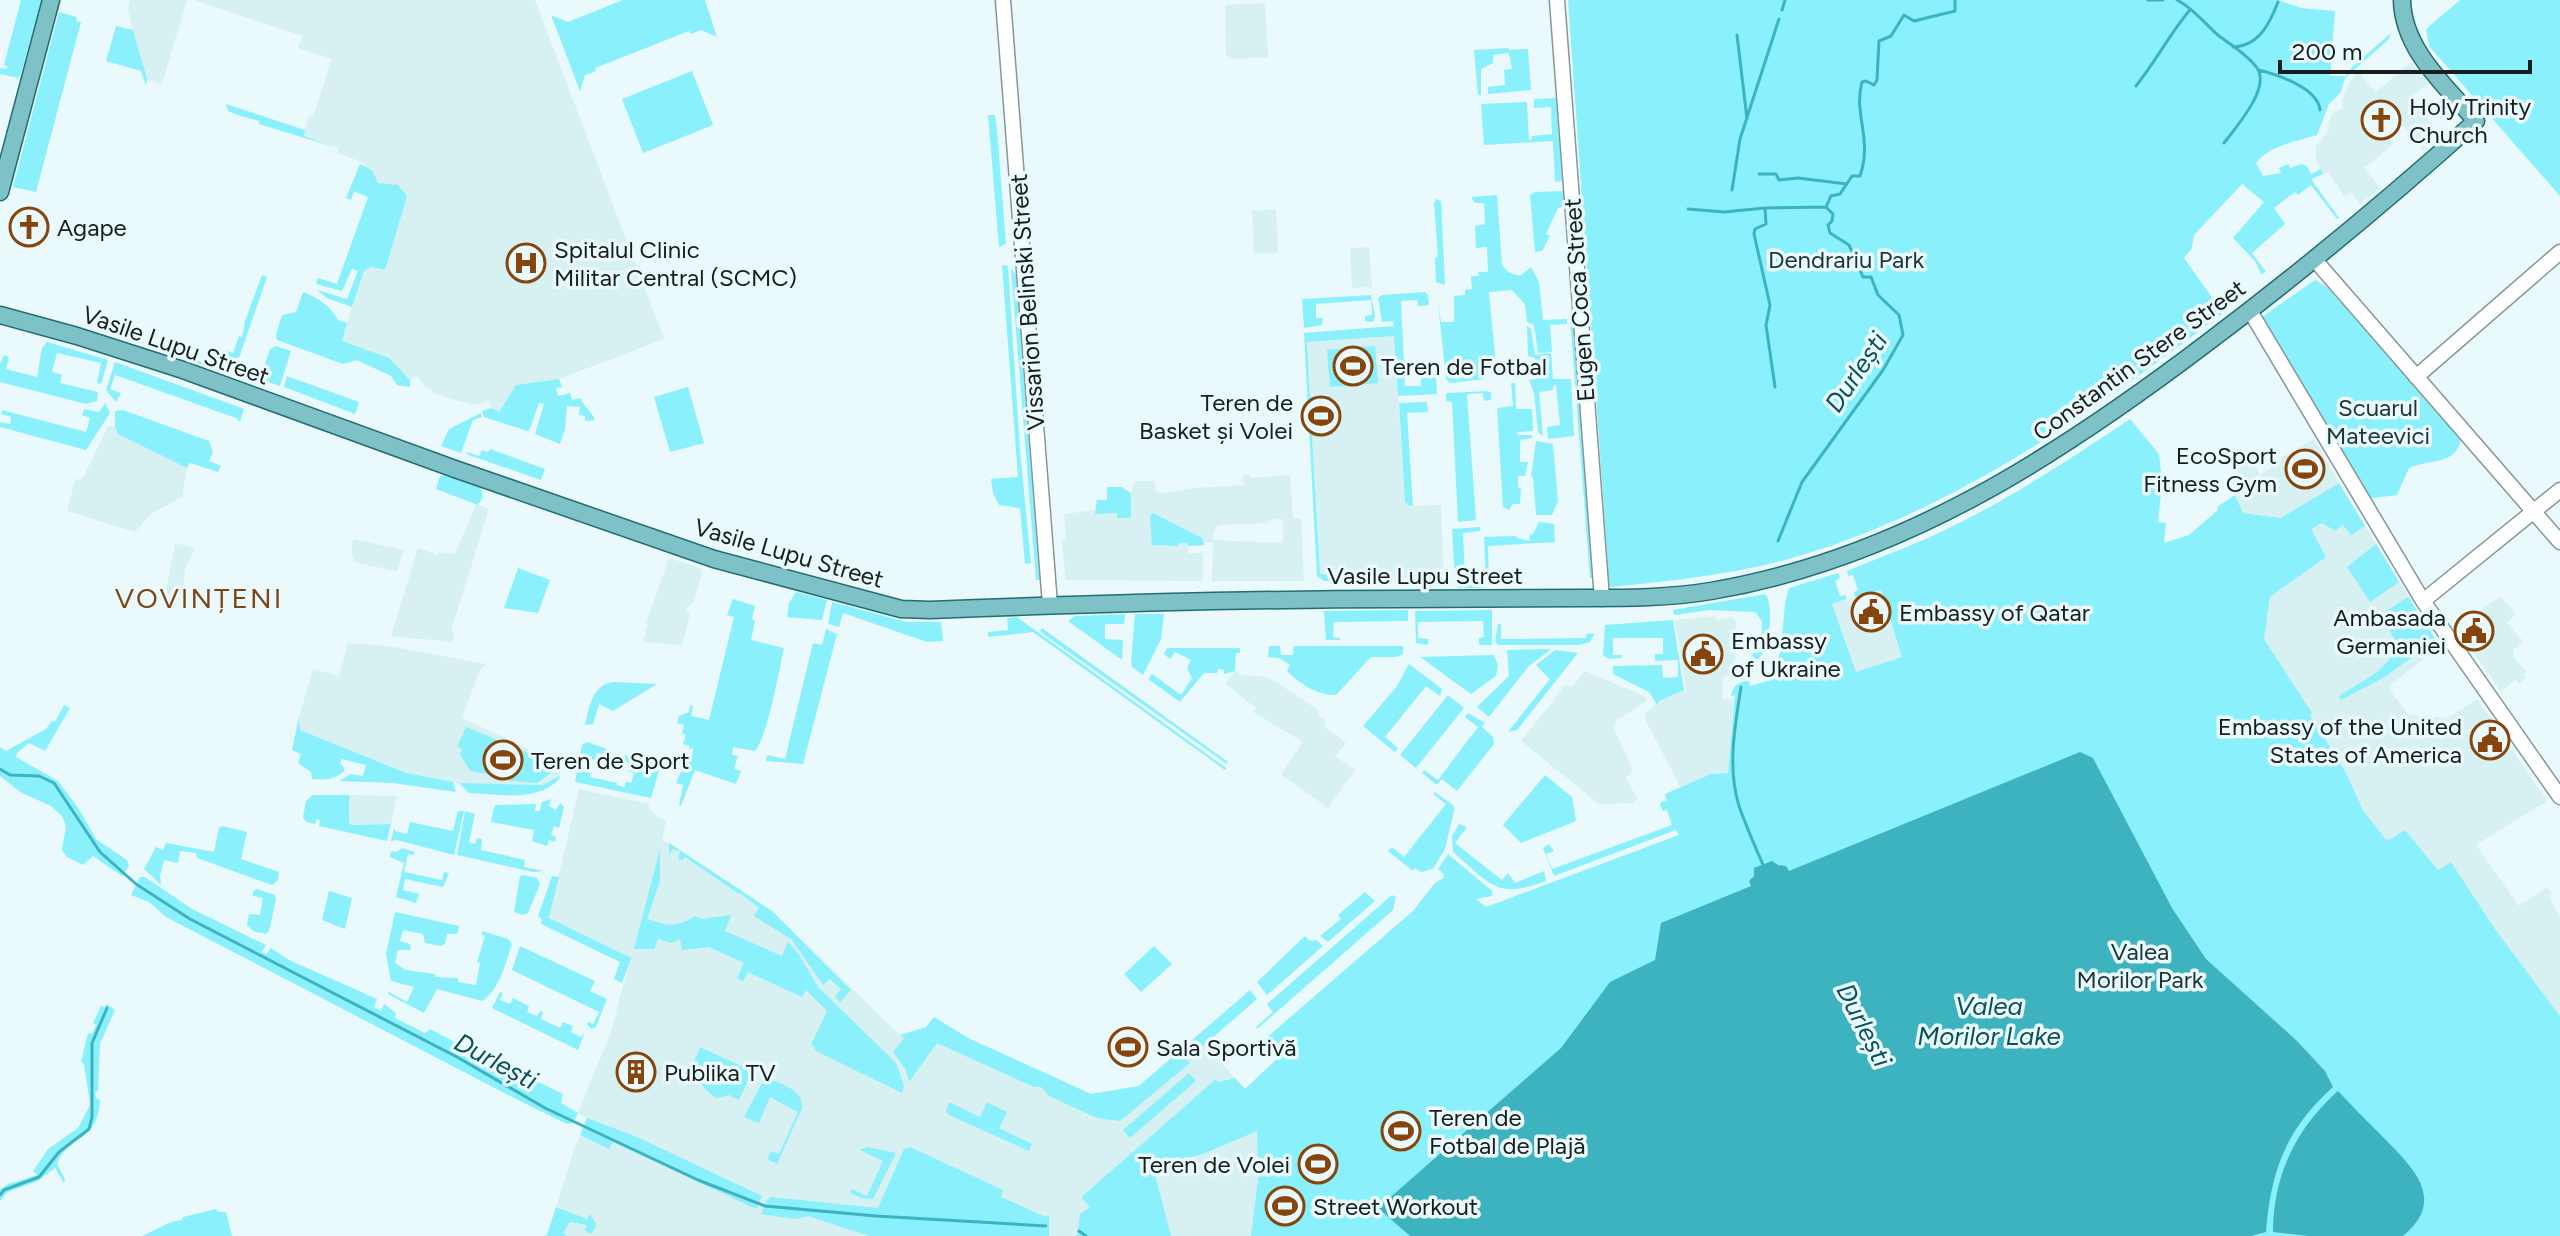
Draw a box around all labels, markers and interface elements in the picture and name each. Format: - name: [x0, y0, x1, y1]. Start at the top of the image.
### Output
- scale bar: [2280, 24, 2530, 74]
- text: 200 m: [2292, 37, 2363, 66]
- place label: Holy Trinity Church: [2409, 92, 2532, 149]
- church icon: Holy Trinity Church: [2360, 99, 2402, 141]
- street label: Vissarion Belinski Street: [1004, 173, 1050, 431]
- street label: Eugen Coca Street: [1557, 197, 1601, 403]
- church icon: Agape: [8, 206, 50, 248]
- place label: Agape: [57, 213, 127, 242]
- place label: Spitalul Clinic Militar Central (SCMC): [554, 235, 797, 292]
- hospital icon: Spitalul Clinic Militar Central (SCMC): [505, 242, 547, 284]
- park label: Dendrariu Park: [1768, 245, 1924, 274]
- street label: Constantin Stere Street: [2027, 273, 2251, 447]
- street label: Vasile Lupu Street: [79, 299, 273, 391]
- water label: Durlești: [1818, 325, 1895, 418]
- sports icon: Teren de Fotbal: [1332, 345, 1374, 387]
- place label: Teren de Fotbal: [1381, 352, 1547, 381]
- place label: Teren de Basket și Volei: [1139, 388, 1293, 445]
- park label: Scuarul Mateevici: [2326, 393, 2430, 450]
- sports icon: Teren de Basket și Volei: [1300, 395, 1342, 437]
- place label: EcoSport Fitness Gym: [2143, 441, 2277, 498]
- sports icon: EcoSport Fitness Gym: [2284, 448, 2326, 490]
- street label: Vasile Lupu Street: [691, 512, 887, 594]
- street label: Vasile Lupu Street: [1327, 561, 1523, 590]
- district label: VOVINȚENI: [115, 581, 283, 615]
- public building icon: Embassy of Qatar: [1850, 591, 1892, 633]
- place label: Embassy of Qatar: [1899, 598, 2090, 627]
- place label: Ambasada Germaniei: [2333, 603, 2446, 660]
- public building icon: Ambasada Germaniei: [2453, 610, 2495, 652]
- place label: Embassy of Ukraine: [1731, 626, 1841, 683]
- public building icon: Embassy of Ukraine: [1682, 633, 1724, 675]
- place label: Embassy of the United States of America: [2218, 712, 2462, 769]
- public building icon: Embassy of the United States of America: [2469, 719, 2511, 761]
- sports icon: Teren de Sport: [482, 739, 524, 781]
- place label: Teren de Sport: [531, 746, 690, 775]
- park label: Valea Morilor Park: [2077, 937, 2204, 994]
- water label: Durlești: [1829, 978, 1899, 1073]
- water label: Valea Morilor Lake: [1917, 990, 2061, 1052]
- water label: Durlești: [449, 1026, 544, 1097]
- sports icon: Sala Sportivă: [1107, 1026, 1149, 1068]
- place label: Sala Sportivă: [1156, 1033, 1296, 1062]
- building icon: Publika TV: [615, 1051, 657, 1093]
- place label: Publika TV: [664, 1058, 776, 1087]
- place label: Teren de Fotbal de Plajă: [1429, 1103, 1586, 1160]
- sports icon: Teren de Fotbal de Plajă: [1380, 1110, 1422, 1152]
- sports icon: Teren de Volei: [1297, 1143, 1339, 1185]
- place label: Teren de Volei: [1138, 1150, 1290, 1179]
- sports icon: Street Workout: [1264, 1185, 1306, 1227]
- place label: Street Workout: [1313, 1192, 1478, 1221]

